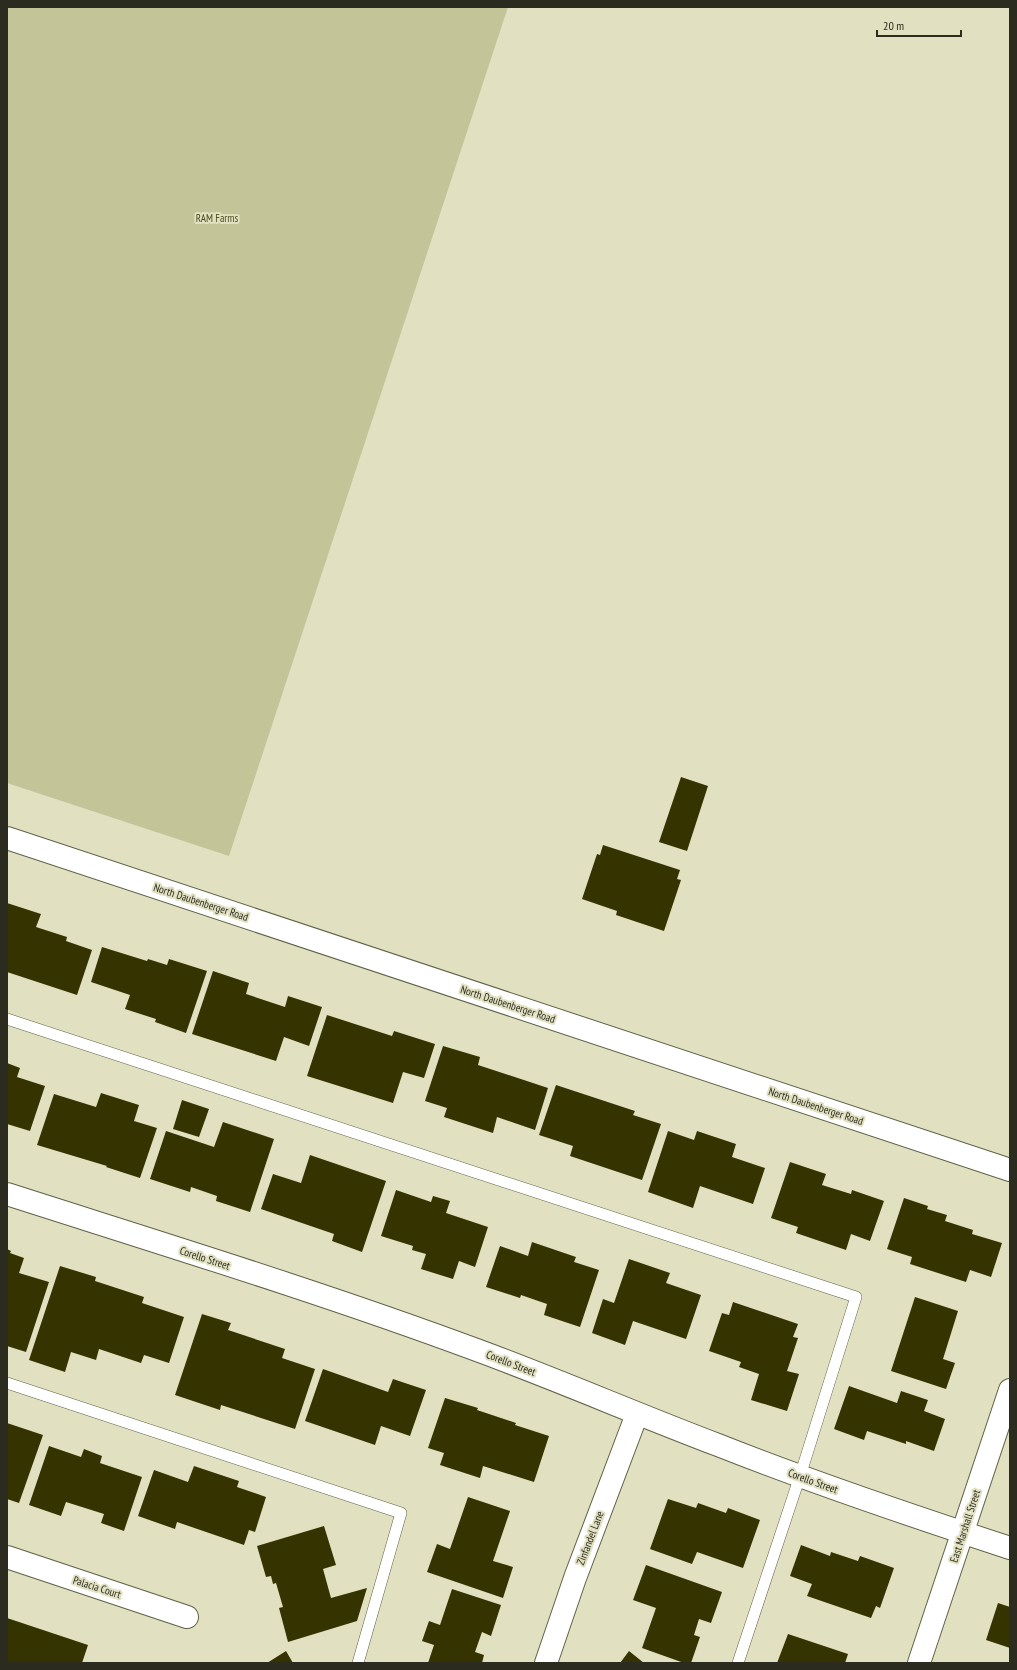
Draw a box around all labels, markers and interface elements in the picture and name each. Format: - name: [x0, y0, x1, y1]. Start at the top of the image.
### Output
- scale bar: [877, 12, 961, 38]
- text: 20 m: [883, 18, 904, 33]
- park label: RAM Farms: [196, 211, 238, 225]
- street label: North Daubenberger Road: [152, 880, 250, 924]
- street label: North Daubenberger Road: [459, 982, 557, 1026]
- street label: North Daubenberger Road: [767, 1084, 865, 1128]
- street label: Corello Street: [178, 1243, 232, 1273]
- street label: Corello Street: [484, 1347, 538, 1379]
- street label: Corello Street: [786, 1466, 840, 1496]
- street label: East Marshall Street: [947, 1488, 983, 1564]
- street label: Zinfandel Lane: [573, 1509, 607, 1567]
- street label: Palacia Court: [71, 1573, 123, 1601]

